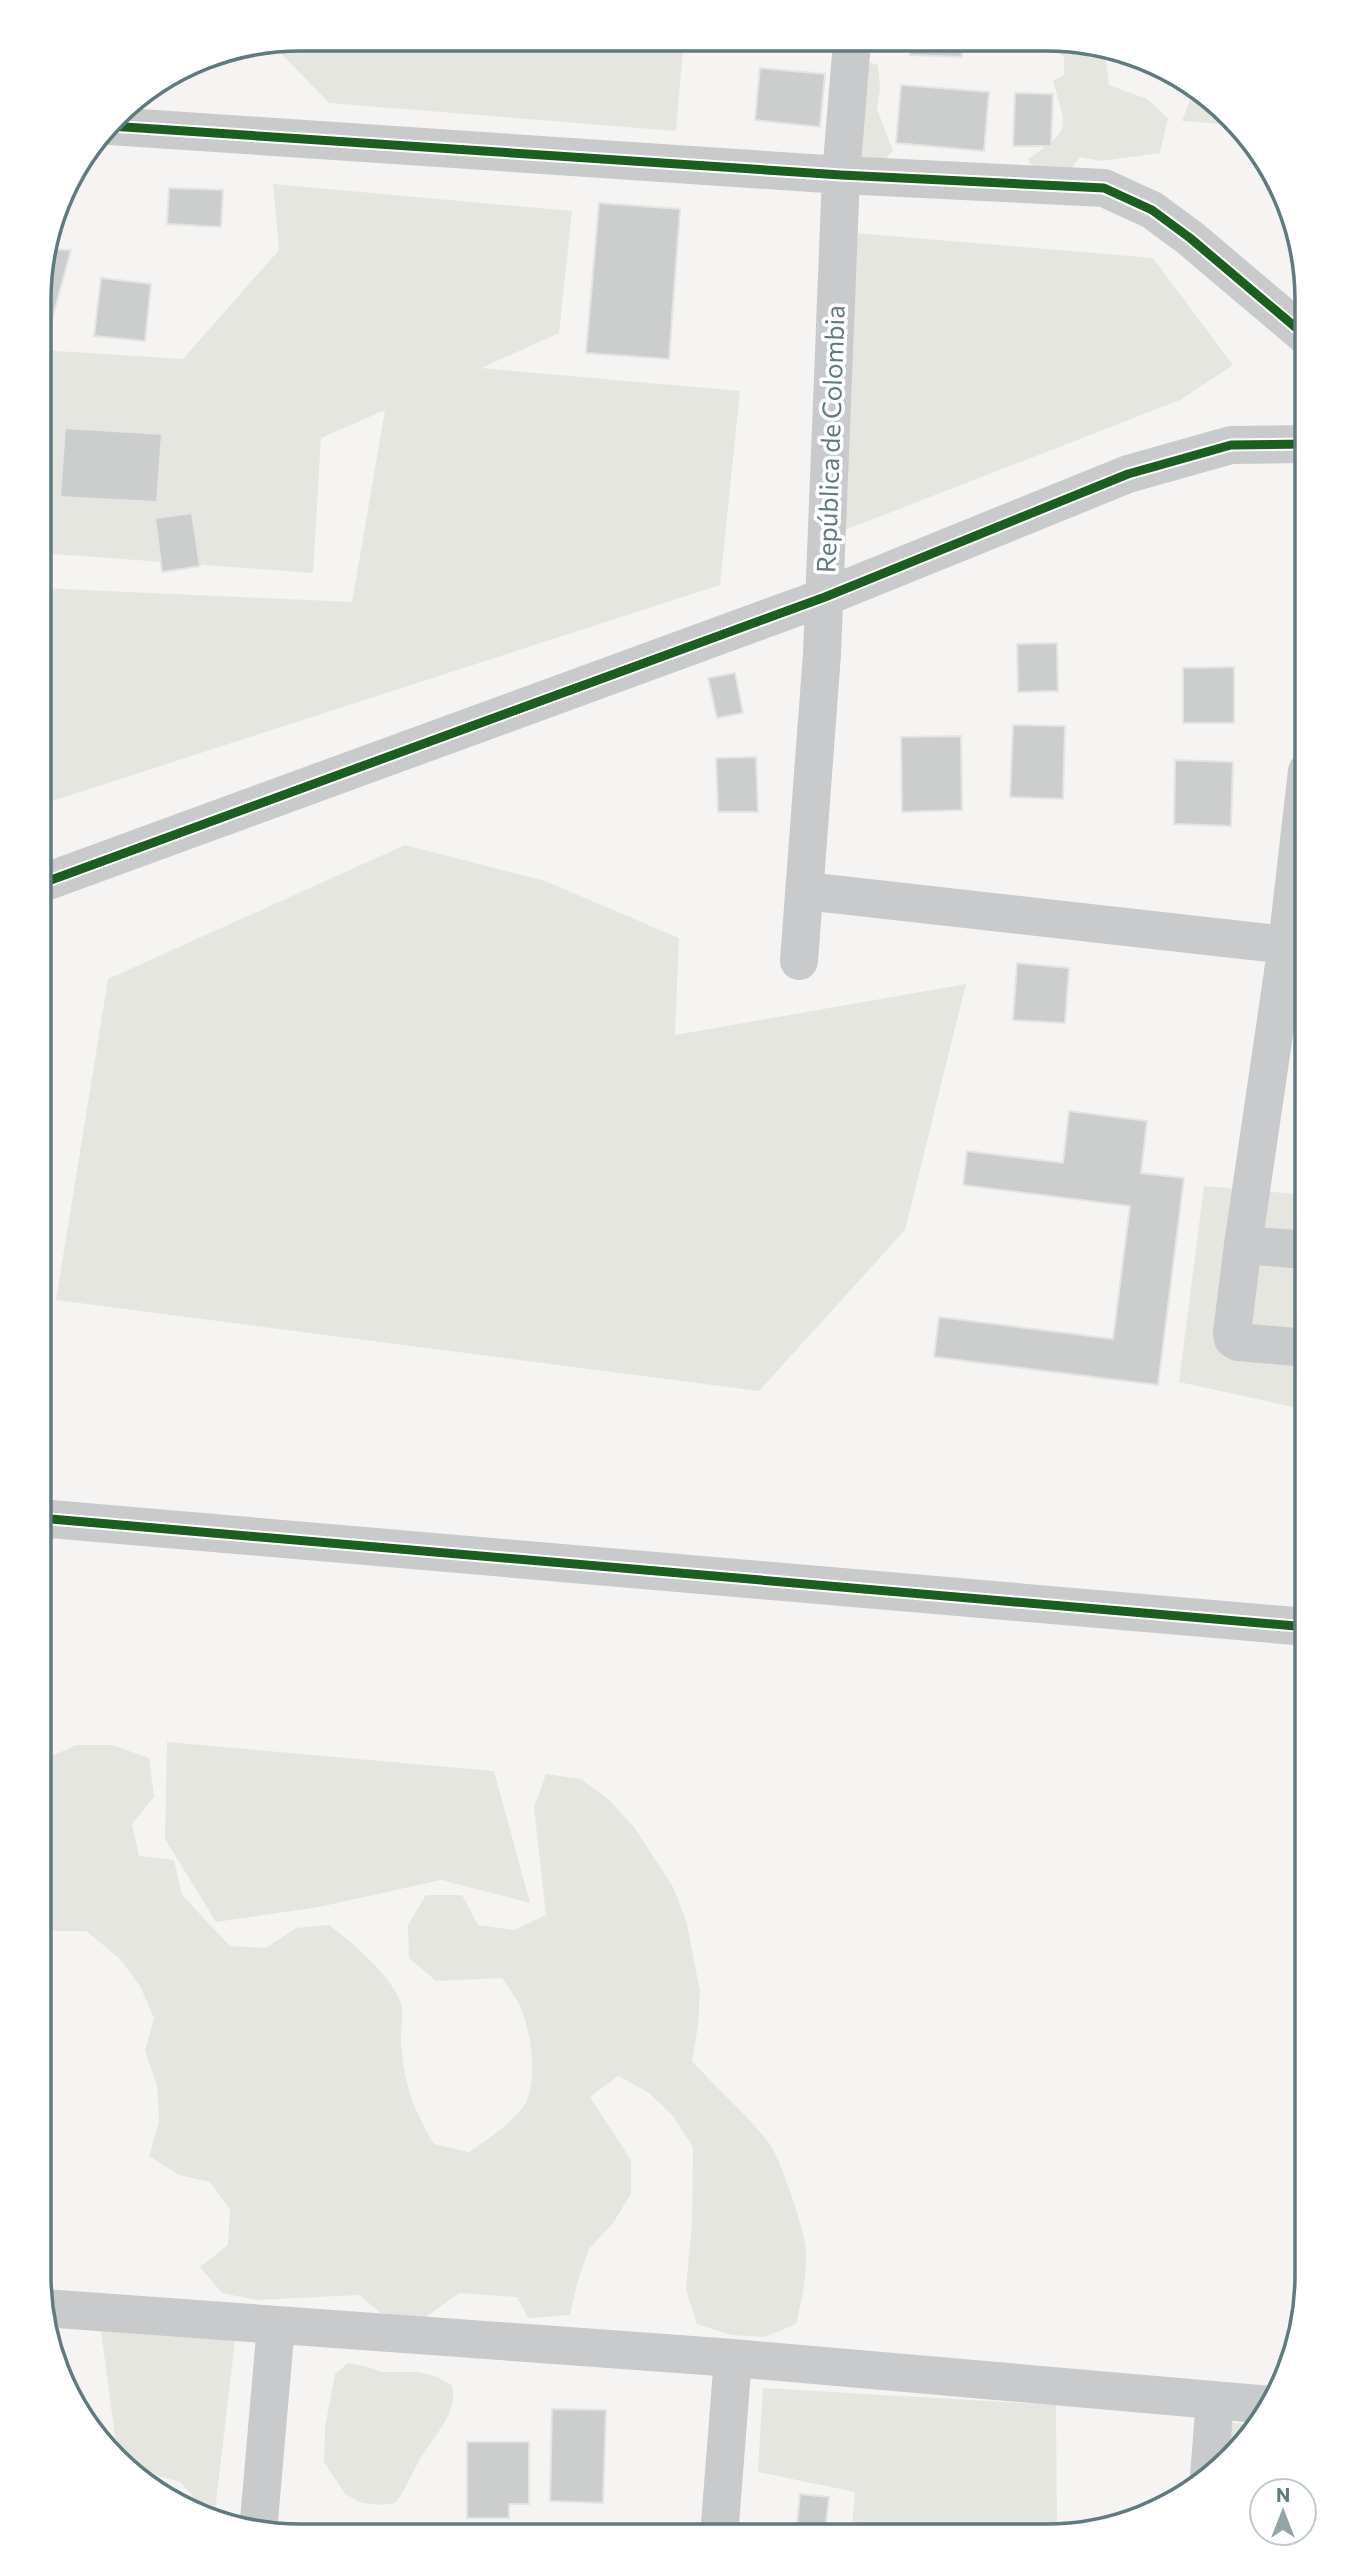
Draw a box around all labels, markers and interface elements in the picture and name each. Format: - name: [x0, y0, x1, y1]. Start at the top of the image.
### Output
- street label: República de Colombia: [809, 305, 850, 573]
- north arrow: [1248, 2477, 1318, 2547]
- text: N: [1276, 2483, 1290, 2506]

